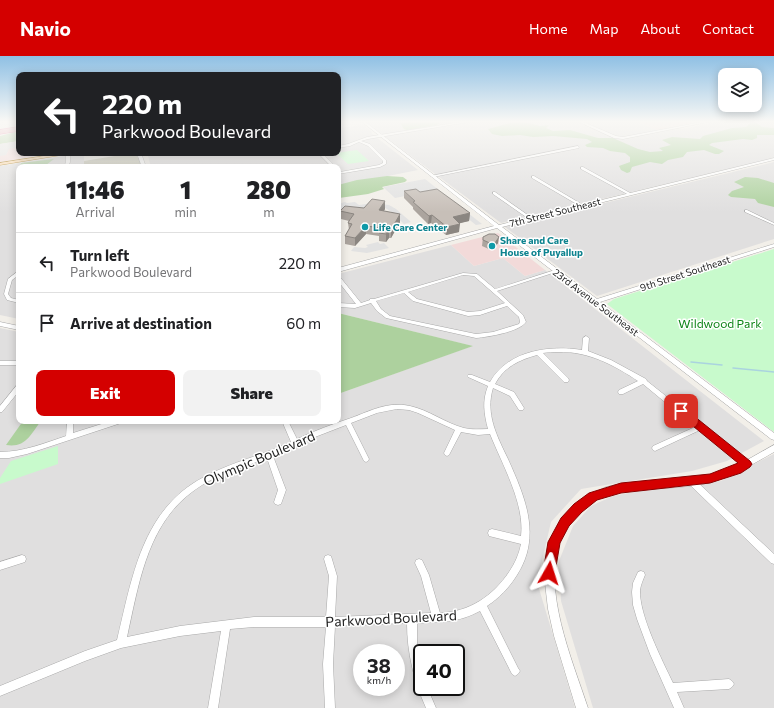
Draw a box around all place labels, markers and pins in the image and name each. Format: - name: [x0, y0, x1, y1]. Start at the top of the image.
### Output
- place label: Life Care Center: [373, 221, 447, 233]
- marker: Life Care Center: [360, 222, 370, 232]
- place label: Share and Care House of Puyallup: [500, 234, 583, 258]
- marker: Share and Care House of Puyallup: [487, 241, 497, 251]
- pin: [664, 394, 698, 428]

